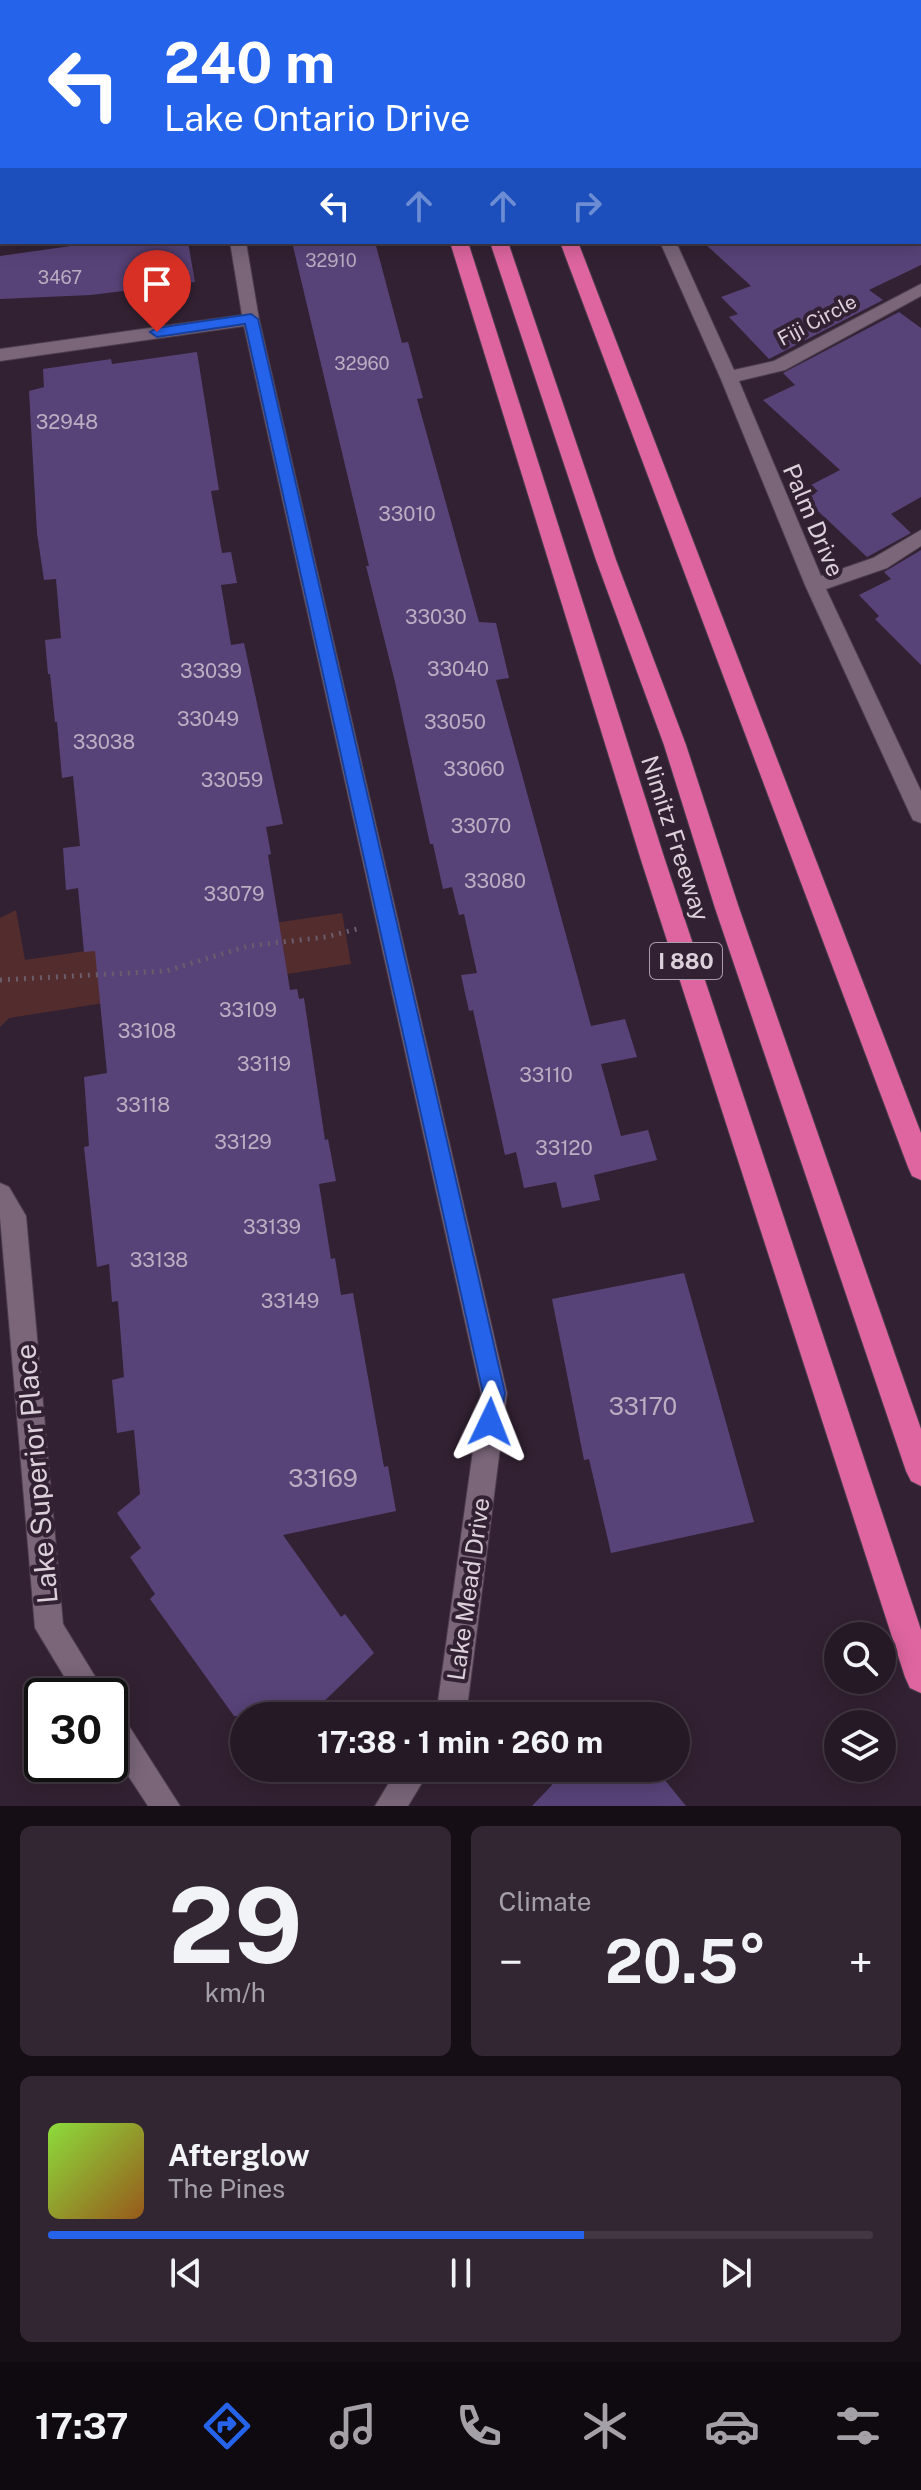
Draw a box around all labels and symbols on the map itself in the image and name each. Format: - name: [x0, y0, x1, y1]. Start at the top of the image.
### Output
- pin: [123, 250, 191, 332]
- house number: 32910: [305, 250, 357, 271]
- house number: 3467: [38, 267, 82, 288]
- street label: Fiji Circle: [773, 289, 861, 351]
- house number: 32960: [334, 353, 390, 374]
- house number: 32948: [36, 410, 98, 434]
- street label: Palm Drive: [778, 460, 850, 580]
- house number: 33010: [378, 502, 436, 526]
- house number: 33030: [405, 605, 467, 629]
- house number: 33040: [427, 657, 489, 681]
- house number: 33039: [180, 659, 242, 683]
- house number: 33049: [177, 707, 239, 731]
- house number: 33050: [424, 710, 486, 734]
- house number: 33038: [73, 730, 135, 754]
- street label: Nimitz Freeway: [636, 752, 716, 924]
- house number: 33060: [443, 757, 505, 781]
- house number: 33059: [201, 768, 263, 792]
- house number: 33070: [451, 814, 511, 838]
- house number: 33080: [464, 869, 526, 893]
- house number: 33079: [204, 882, 264, 906]
- road number: I 880: [650, 943, 722, 979]
- house number: 33109: [219, 998, 277, 1022]
- house number: 33108: [118, 1019, 176, 1043]
- house number: 33119: [237, 1052, 291, 1076]
- house number: 33110: [519, 1063, 573, 1087]
- house number: 33118: [116, 1093, 170, 1117]
- house number: 33129: [214, 1130, 272, 1154]
- house number: 33120: [535, 1136, 593, 1160]
- house number: 33139: [243, 1215, 301, 1239]
- house number: 33138: [130, 1248, 188, 1272]
- house number: 33149: [261, 1289, 319, 1313]
- street label: Lake Superior Place: [8, 1343, 64, 1605]
- position arrow: [448, 1380, 532, 1464]
- house number: 33170: [609, 1392, 677, 1420]
- house number: 33169: [288, 1464, 358, 1492]
- street label: Lake Mead Drive: [441, 1496, 495, 1682]
- speed limit sign: 30: [24, 1678, 128, 1782]

